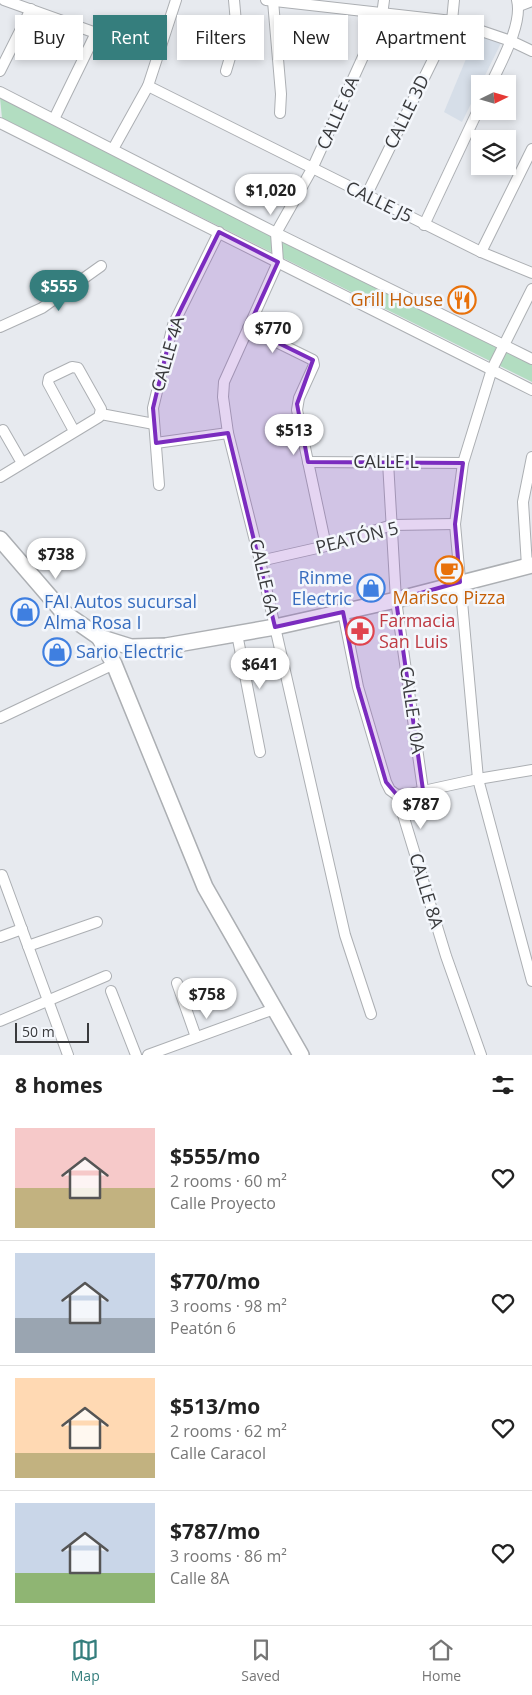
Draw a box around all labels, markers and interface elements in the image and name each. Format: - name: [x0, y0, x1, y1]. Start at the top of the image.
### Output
- chip: Buy: [15, 15, 83, 60]
- chip: Rent: [93, 15, 167, 60]
- chip: Filters: [177, 15, 264, 60]
- chip: New: [274, 15, 348, 60]
- chip: Apartment: [358, 15, 484, 60]
- street label: CALLE 3D: [378, 71, 434, 153]
- street label: CALLE 6A: [310, 72, 364, 153]
- north arrow: [471, 75, 516, 120]
- map controls: [471, 75, 516, 175]
- button: layers: [471, 130, 516, 175]
- pin: $1,020: [230, 174, 312, 216]
- street label: CALLE J5: [342, 175, 417, 228]
- text: $1,020: [246, 179, 296, 201]
- pin: $555: [29, 270, 89, 312]
- text: $555: [41, 275, 77, 297]
- restaurant icon: Grill House: [447, 285, 477, 315]
- place label: Grill House: [350, 287, 443, 311]
- street label: CALLE 4A: [145, 312, 189, 394]
- pin: $770: [243, 312, 303, 354]
- text: $770: [255, 317, 291, 339]
- pin: $513: [264, 414, 324, 456]
- text: $513: [276, 419, 312, 441]
- street label: CALLE L: [353, 449, 419, 473]
- street label: PEATÓN 5: [313, 515, 401, 559]
- street label: CALLE 6A: [245, 536, 286, 618]
- pin: $738: [26, 538, 86, 580]
- text: $738: [38, 543, 74, 565]
- cafe icon: Marisco Pizza: [434, 555, 464, 585]
- place label: Rinme Electric: [292, 565, 352, 610]
- shop icon: Rinme Electric: [356, 573, 386, 603]
- place label: Marisco Pizza: [392, 585, 506, 609]
- place label: FAI Autos sucursal Alma Rosa I: [44, 589, 197, 634]
- shop icon: FAI Autos sucursal Alma Rosa I: [10, 597, 40, 627]
- place label: Farmacia San Luis: [379, 608, 455, 653]
- pharmacy icon: Farmacia San Luis: [345, 616, 375, 646]
- shop icon: Sario Electric: [42, 637, 72, 667]
- place label: Sario Electric: [76, 639, 184, 663]
- pin: $641: [230, 648, 290, 690]
- text: $641: [242, 653, 278, 675]
- street label: CALLE 10A: [395, 665, 431, 756]
- pin: $787: [391, 788, 451, 830]
- text: $787: [403, 793, 439, 815]
- street label: CALLE 8A: [404, 850, 450, 932]
- pin: $758: [177, 978, 237, 1020]
- text: $758: [189, 983, 225, 1005]
- scale bar: [15, 1020, 89, 1043]
- text: 50 m: [22, 1022, 55, 1041]
- text: 8 homes: [15, 1071, 103, 1099]
- icon: filters: [489, 1071, 517, 1099]
- text: $555/mo: [170, 1142, 260, 1170]
- icon: home: [55, 1148, 115, 1208]
- icon: heart: [489, 1164, 517, 1192]
- text: 2 rooms · 60 m²: [170, 1170, 287, 1192]
- text: Calle Proyecto: [170, 1192, 276, 1214]
- text: $770/mo: [170, 1267, 260, 1295]
- icon: home: [55, 1273, 115, 1333]
- icon: heart: [489, 1289, 517, 1317]
- text: 3 rooms · 98 m²: [170, 1295, 287, 1317]
- text: Peatón 6: [170, 1317, 236, 1339]
- text: $513/mo: [170, 1392, 260, 1420]
- icon: home: [55, 1398, 115, 1458]
- icon: heart: [489, 1414, 517, 1442]
- text: 2 rooms · 62 m²: [170, 1420, 287, 1442]
- text: Calle Caracol: [170, 1442, 266, 1464]
- text: $787/mo: [170, 1517, 260, 1545]
- icon: home: [55, 1523, 115, 1583]
- icon: heart: [489, 1539, 517, 1567]
- text: 3 rooms · 86 m²: [170, 1545, 287, 1567]
- text: Calle 8A: [170, 1567, 229, 1589]
- tab: Map: [71, 1636, 100, 1685]
- tab: Saved: [241, 1636, 280, 1685]
- tab: Home: [422, 1636, 461, 1685]

